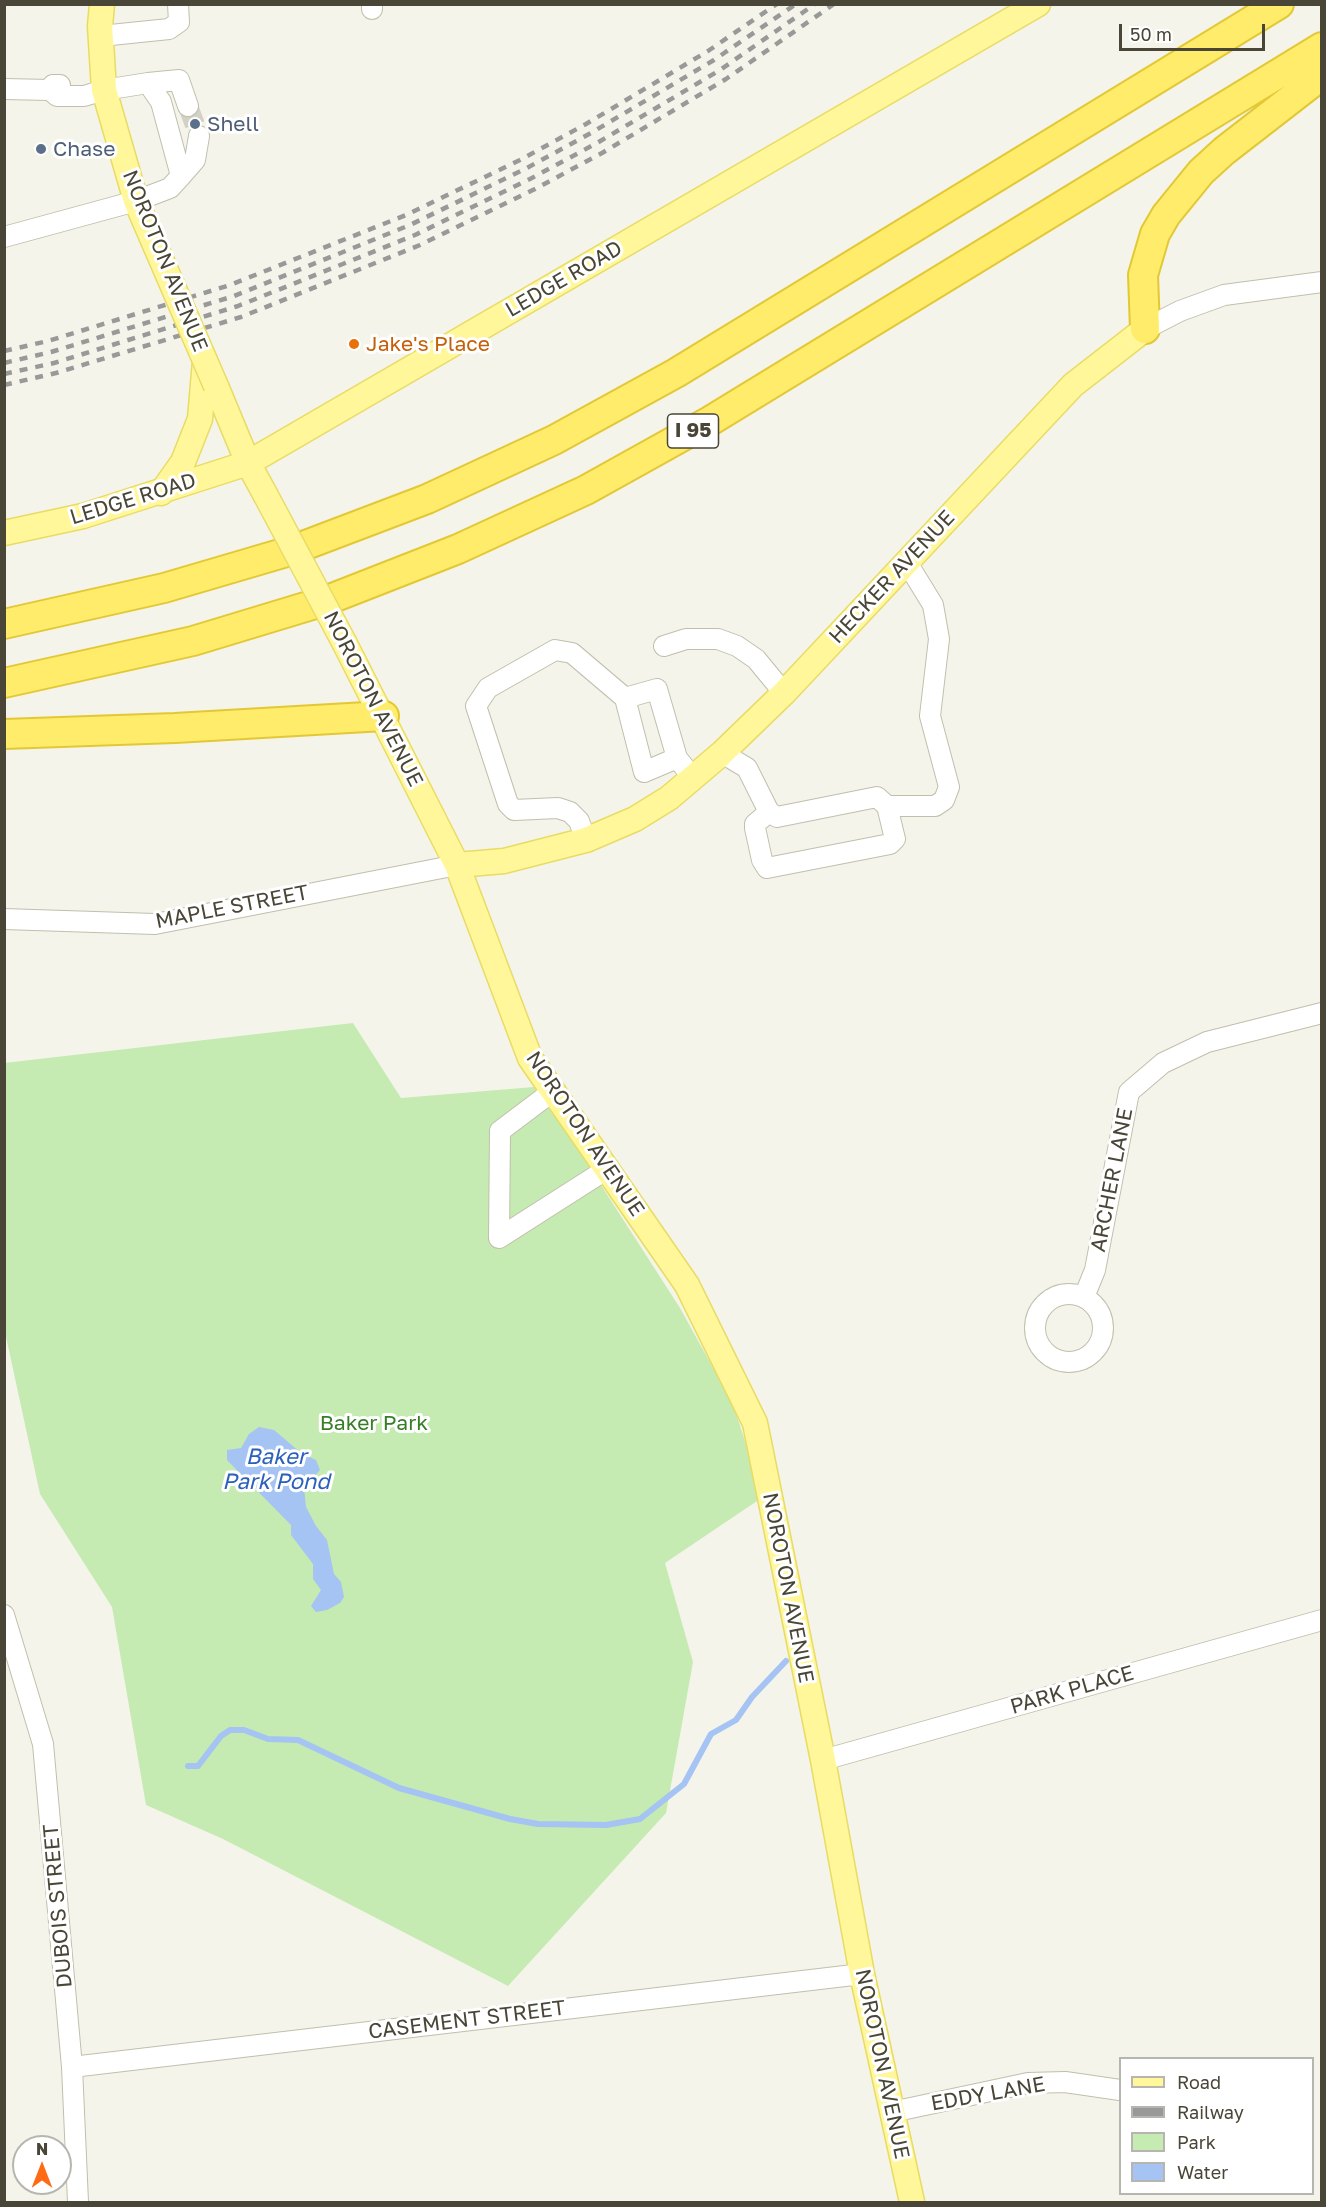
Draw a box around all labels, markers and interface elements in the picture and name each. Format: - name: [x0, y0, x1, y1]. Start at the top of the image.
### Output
- scale bar: [1122, 12, 1268, 50]
- text: 50 m: [1130, 23, 1172, 45]
- place label: Shell: [207, 111, 259, 137]
- marker: Shell: [188, 117, 202, 131]
- place label: Chase: [53, 136, 115, 162]
- marker: Chase: [34, 142, 48, 156]
- street label: NOROTON AVENUE: [117, 167, 213, 355]
- street label: LEDGE ROAD: [501, 235, 627, 323]
- place label: Jake's Place: [366, 331, 490, 357]
- marker: Jake's Place: [347, 337, 361, 351]
- road number: I 95: [668, 414, 718, 448]
- street label: LEDGE ROAD: [67, 468, 199, 530]
- street label: HECKER AVENUE: [824, 505, 960, 649]
- street label: NOROTON AVENUE: [318, 607, 428, 791]
- street label: MAPLE STREET: [153, 880, 311, 934]
- street label: NOROTON AVENUE: [520, 1047, 650, 1221]
- street label: ARCHER LANE: [1086, 1106, 1138, 1254]
- park label: Baker Park: [320, 1410, 428, 1436]
- water label: Baker Park Pond: [222, 1444, 330, 1496]
- street label: NOROTON AVENUE: [757, 1491, 819, 1685]
- street label: PARK PLACE: [1007, 1660, 1137, 1720]
- street label: DUBOIS STREET: [38, 1823, 78, 1989]
- street label: NOROTON AVENUE: [850, 1967, 914, 2161]
- street label: CASEMENT STREET: [367, 1995, 567, 2045]
- legend: [1119, 2057, 1314, 2195]
- text: Road: [1177, 2071, 1221, 2093]
- street label: EDDY LANE: [929, 2072, 1047, 2116]
- text: Railway: [1177, 2101, 1244, 2123]
- text: Park: [1177, 2131, 1216, 2153]
- north arrow: [12, 2135, 72, 2195]
- text: N: [36, 2139, 48, 2159]
- text: Water: [1177, 2161, 1228, 2183]

